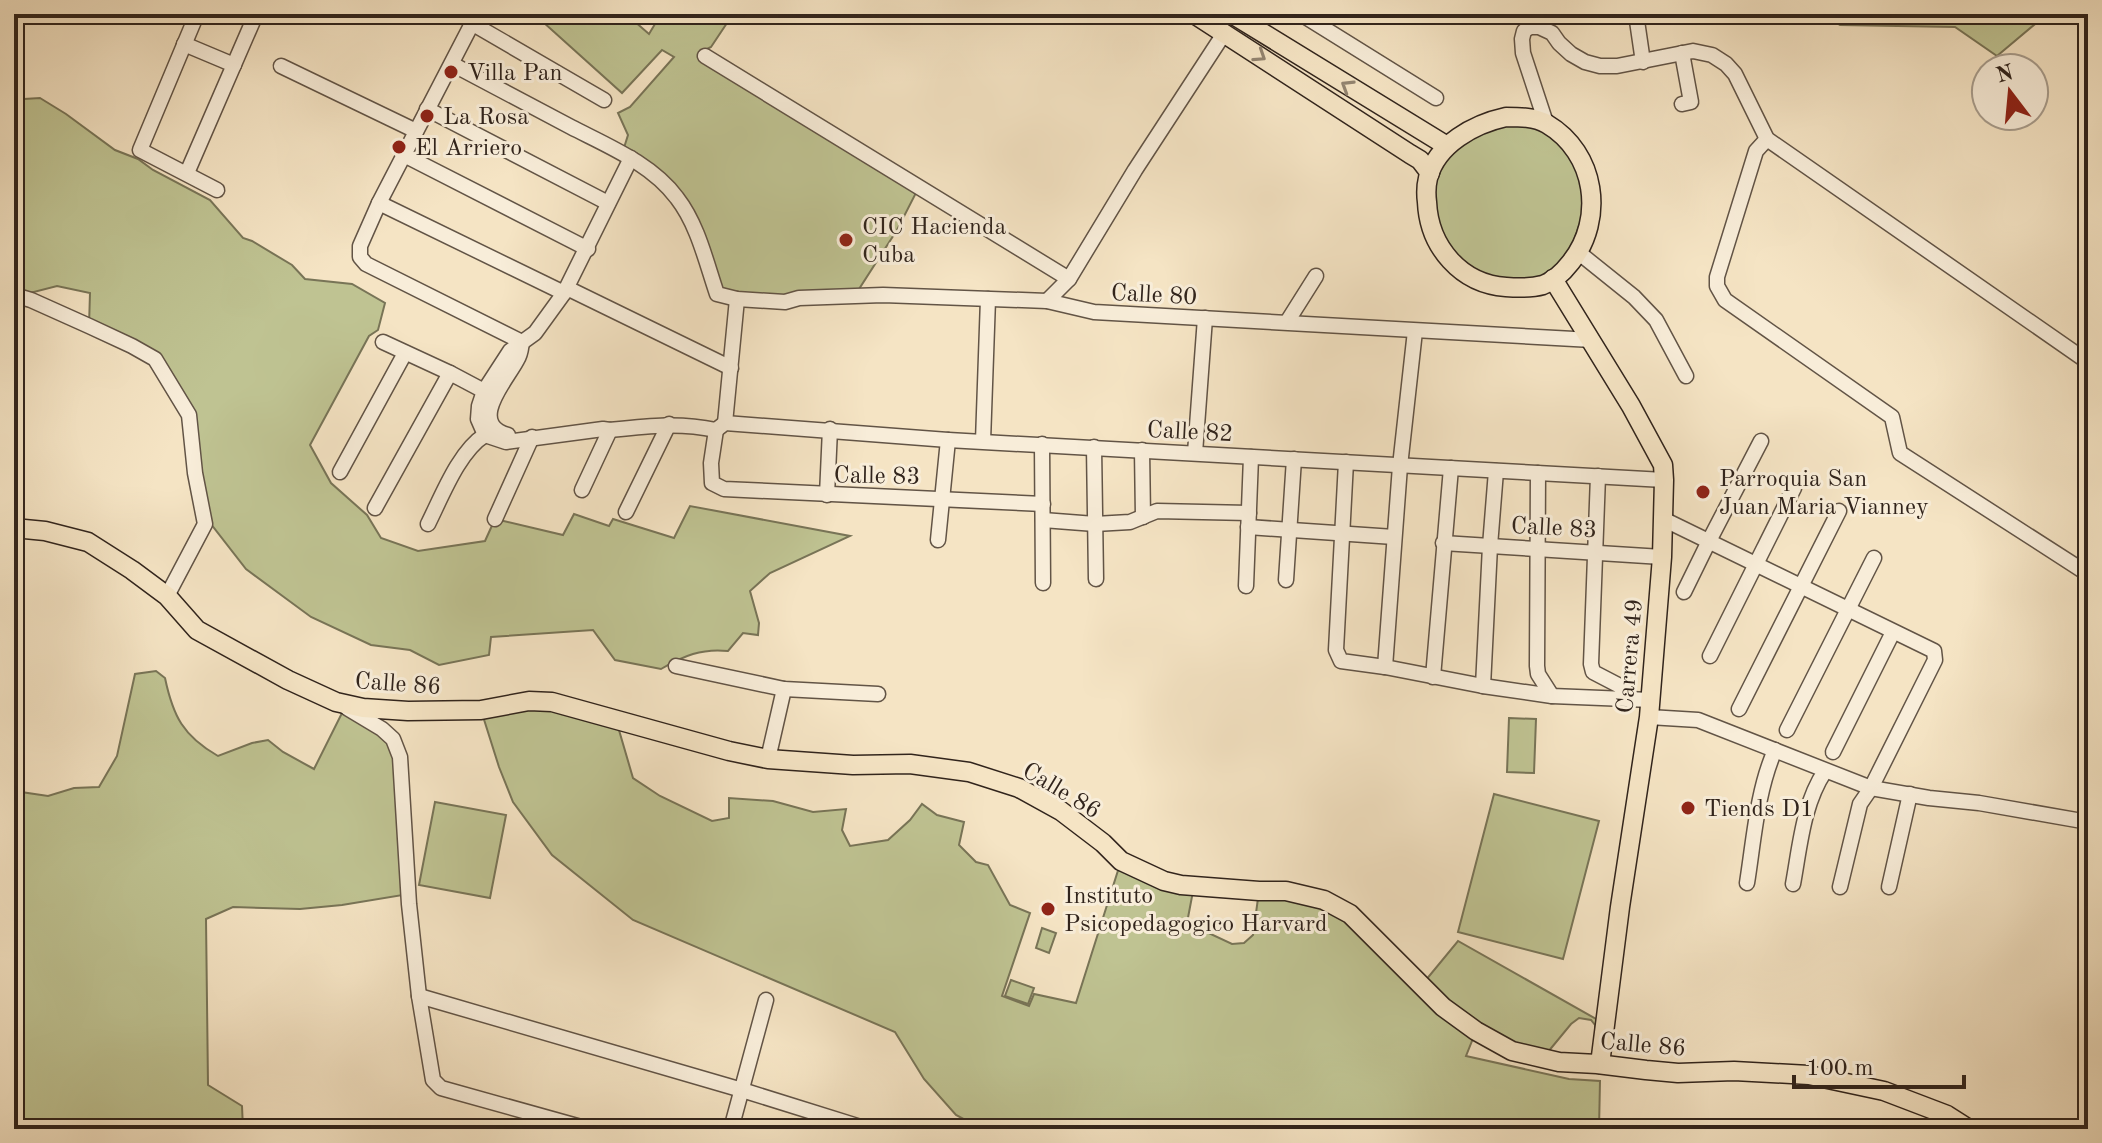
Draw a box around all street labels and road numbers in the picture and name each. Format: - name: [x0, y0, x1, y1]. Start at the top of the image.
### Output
- street label: Calle 80: [1110, 282, 1198, 310]
- street label: Calle 82: [1146, 419, 1234, 447]
- street label: Calle 83: [834, 464, 920, 490]
- street label: Calle 83: [1510, 515, 1598, 543]
- street label: Carrera 49: [1614, 598, 1648, 714]
- street label: Calle 86: [354, 670, 442, 700]
- street label: Calle 86: [1018, 759, 1104, 824]
- street label: Calle 86: [1599, 1030, 1687, 1062]

